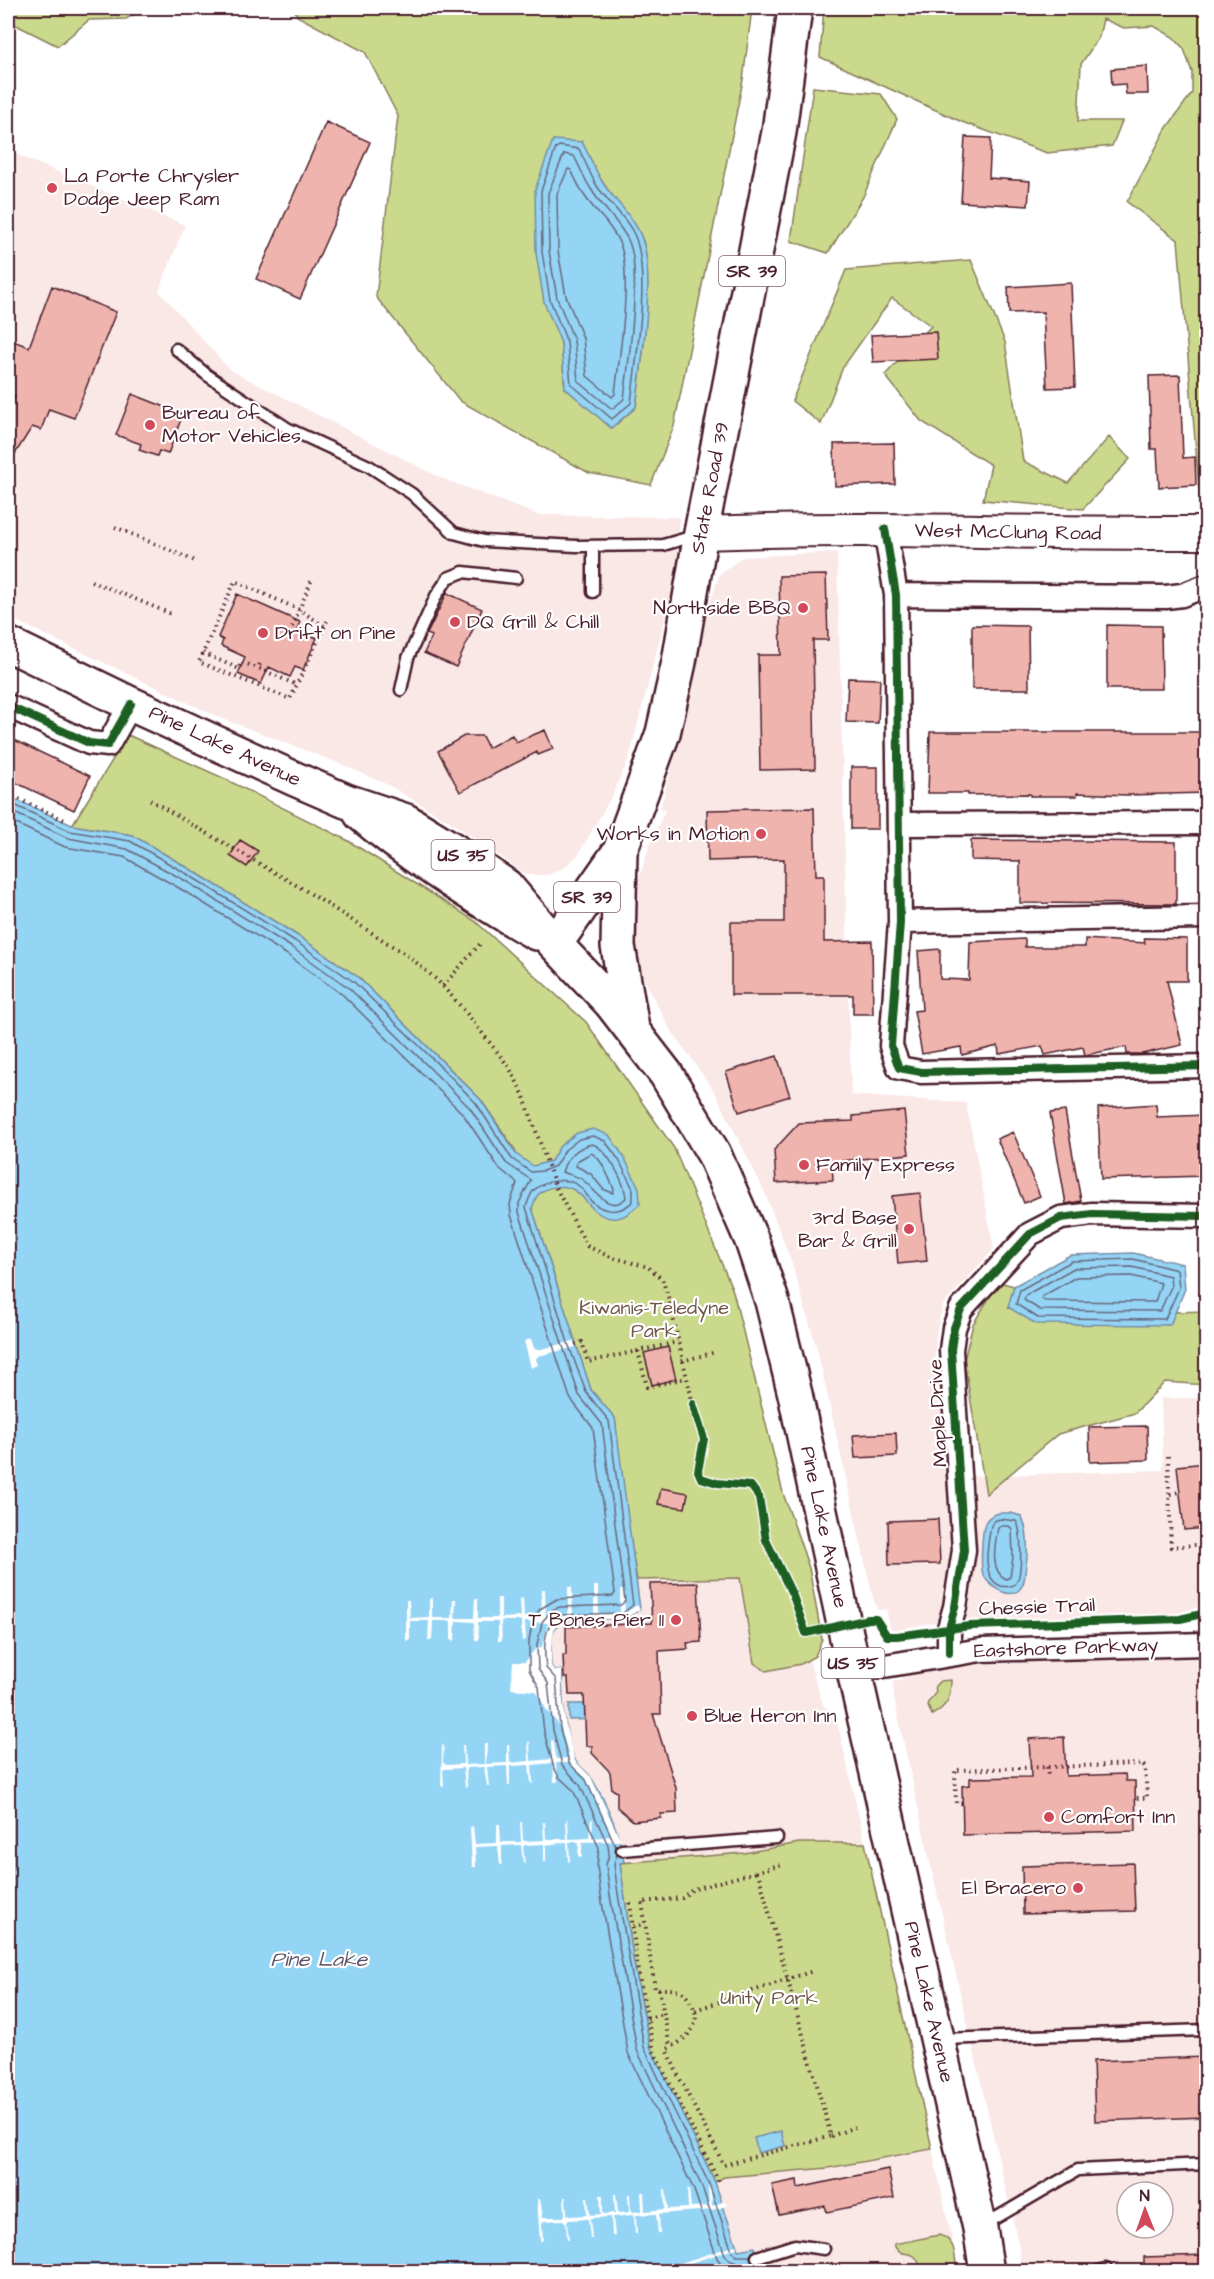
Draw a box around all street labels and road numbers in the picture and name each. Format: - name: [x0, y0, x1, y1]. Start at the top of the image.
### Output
- road number: SR 39: [719, 256, 785, 286]
- street label: State Road 39: [684, 420, 736, 556]
- street label: West McClung Road: [914, 516, 1102, 549]
- street label: Pine Lake Avenue: [144, 699, 306, 794]
- road number: US 35: [432, 840, 494, 870]
- road number: SR 39: [554, 882, 620, 912]
- street label: Maple Drive: [921, 1358, 955, 1468]
- street label: Pine Lake Avenue: [793, 1444, 855, 1611]
- street label: Chessie Trail: [978, 1591, 1096, 1623]
- street label: Eastshore Parkway: [973, 1631, 1159, 1666]
- road number: US 35: [822, 1648, 884, 1678]
- street label: Pine Lake Avenue: [897, 1919, 961, 2086]

